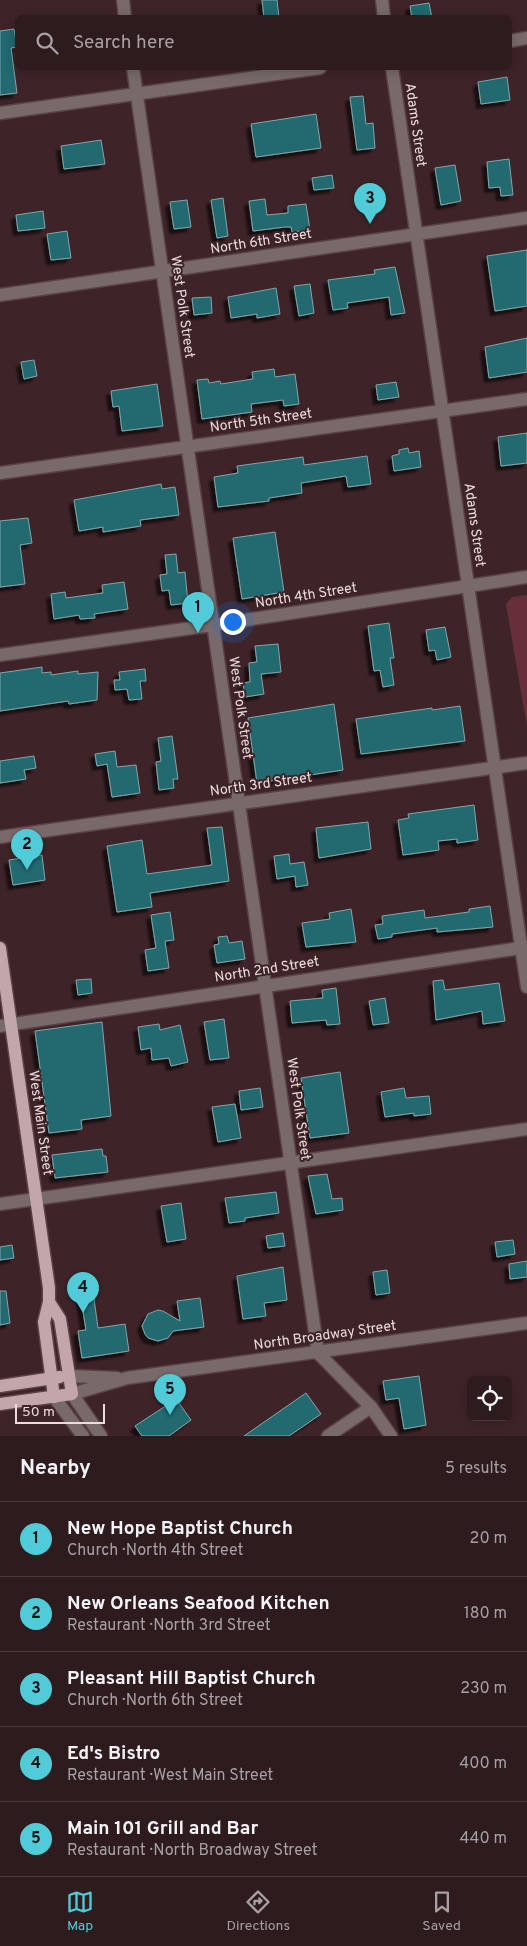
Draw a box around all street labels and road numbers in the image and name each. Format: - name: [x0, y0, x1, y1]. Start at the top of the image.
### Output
- street label: Adams Street: [401, 82, 429, 168]
- street label: North 6th Street: [209, 226, 313, 258]
- street label: West Polk Street: [166, 255, 198, 359]
- street label: North 5th Street: [209, 405, 313, 437]
- street label: Adams Street: [460, 482, 488, 568]
- street label: North 4th Street: [254, 580, 358, 612]
- street label: West Polk Street: [224, 656, 256, 760]
- street label: North 3rd Street: [209, 769, 313, 801]
- street label: North 2nd Street: [213, 953, 321, 987]
- street label: West Polk Street: [282, 1057, 314, 1161]
- street label: West Main Street: [24, 1070, 56, 1176]
- street label: North Broadway Street: [253, 1318, 397, 1354]

